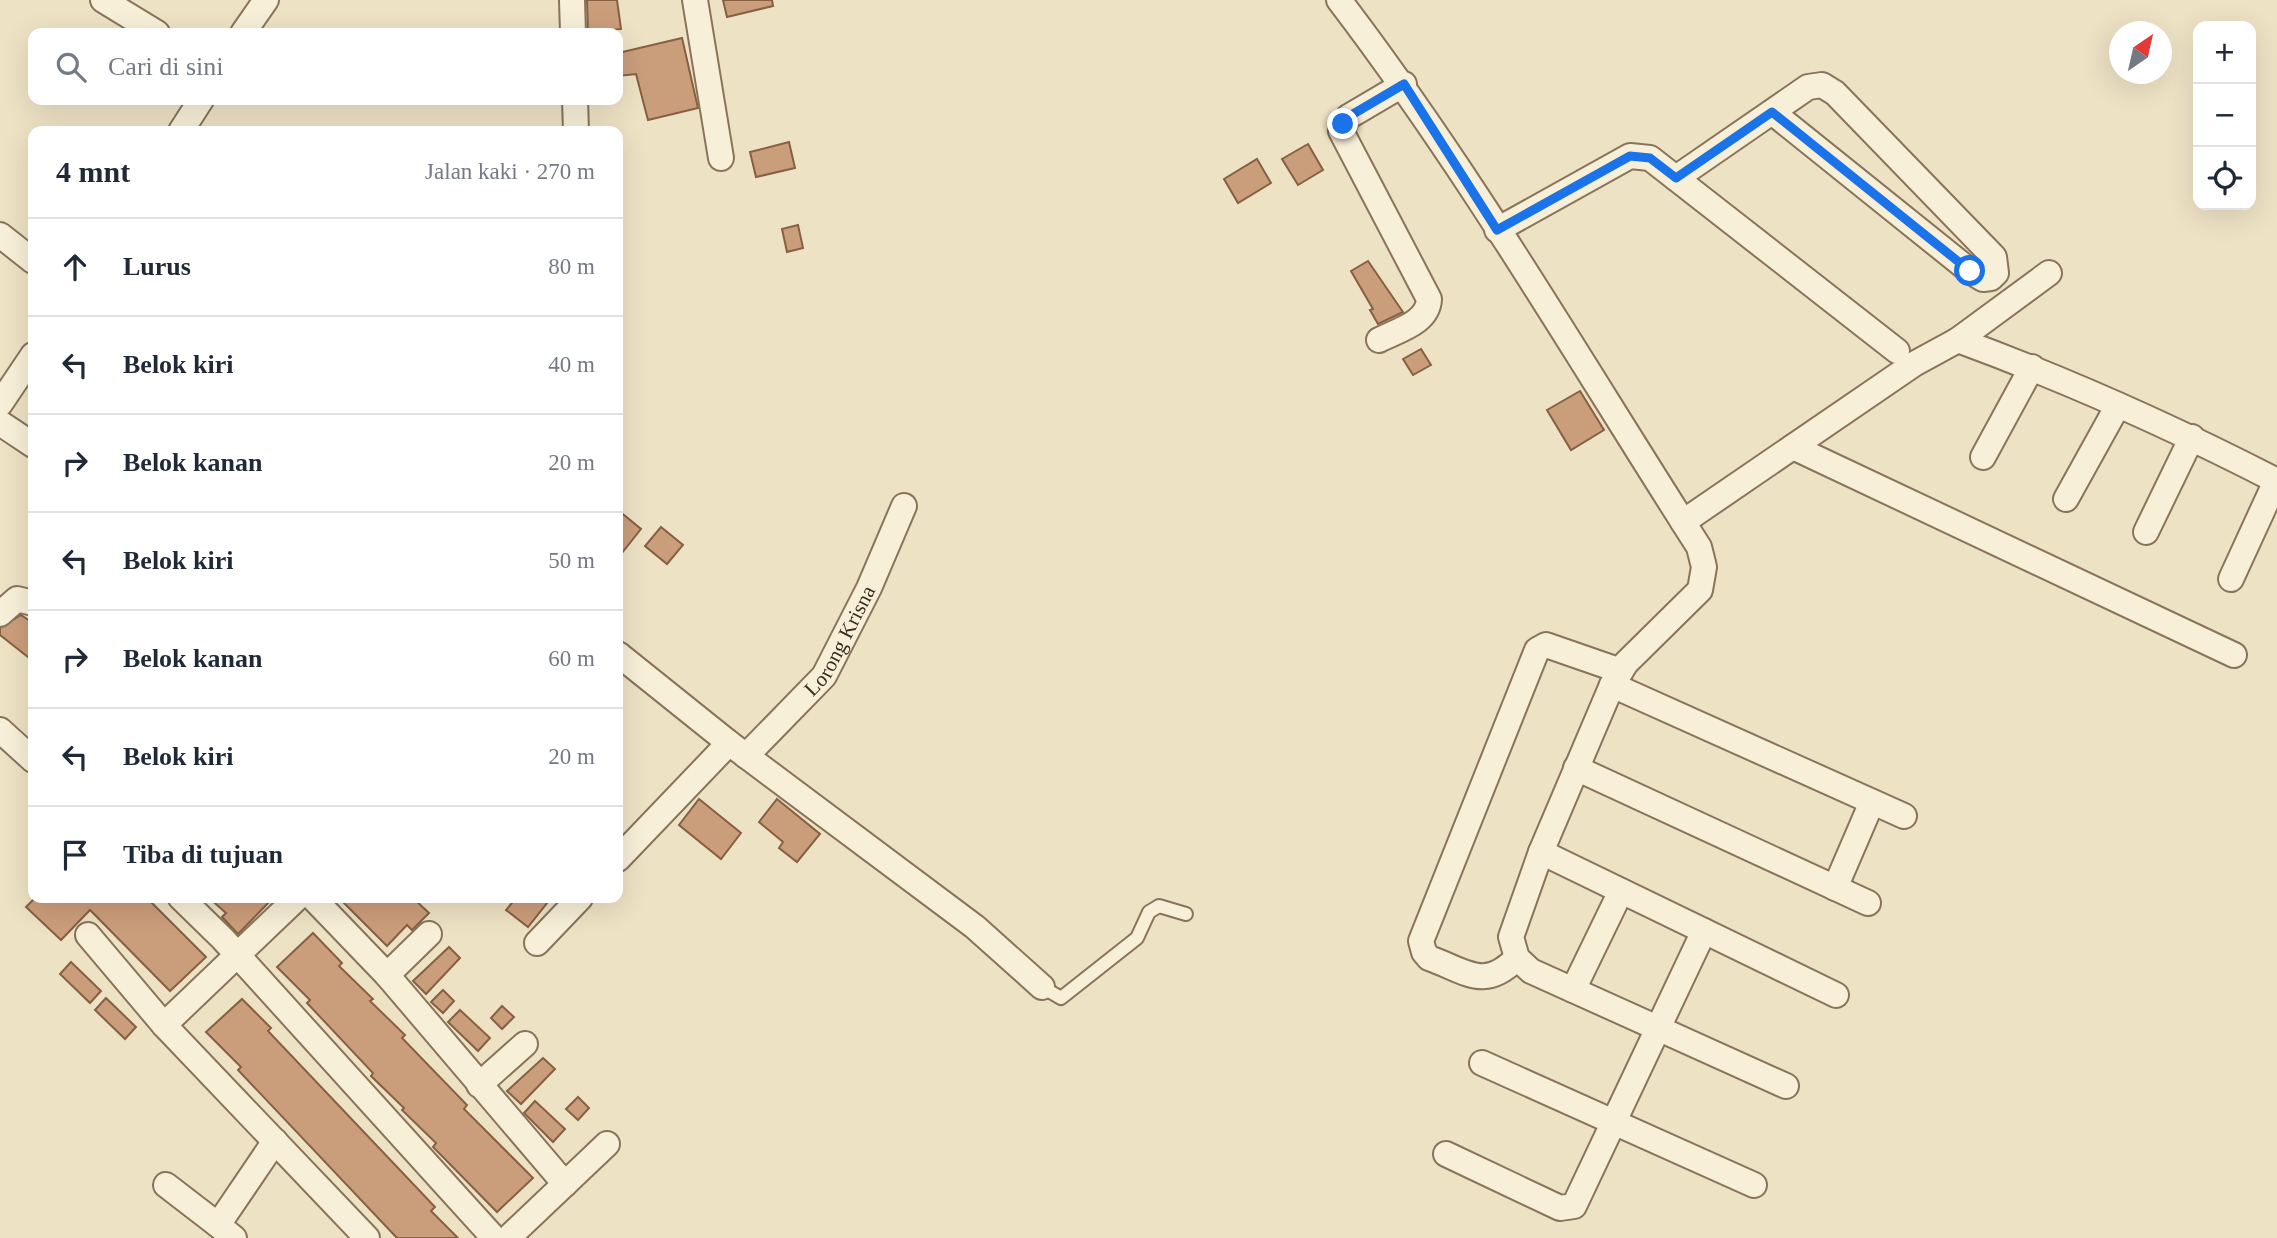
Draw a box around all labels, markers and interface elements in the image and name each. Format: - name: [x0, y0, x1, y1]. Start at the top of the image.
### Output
- north arrow: [2109, 21, 2172, 84]
- map controls: [2193, 21, 2256, 210]
- button: +: [2193, 21, 2256, 84]
- search box: [28, 28, 623, 105]
- icon: search: [52, 48, 90, 86]
- text: Cari di sini: [108, 52, 224, 81]
- button: −: [2193, 84, 2256, 147]
- route end: [1327, 108, 1358, 139]
- button: locate: [2193, 147, 2256, 210]
- text: 4 mnt: [56, 155, 130, 188]
- text: Jalan kaki · 270 m: [425, 159, 595, 184]
- icon: ahead: [56, 248, 94, 286]
- text: Lurus: [123, 252, 191, 281]
- text: 80 m: [548, 254, 595, 279]
- route start: [1954, 255, 1985, 286]
- icon: left: [56, 346, 94, 384]
- text: Belok kiri: [123, 350, 234, 379]
- text: 40 m: [548, 352, 595, 377]
- icon: right: [56, 444, 94, 482]
- text: Belok kanan: [123, 448, 262, 477]
- text: 20 m: [548, 450, 595, 475]
- icon: left: [56, 542, 94, 580]
- text: Belok kiri: [123, 546, 234, 575]
- text: 50 m: [548, 548, 595, 573]
- street label: Lorong Krisna: [799, 581, 880, 701]
- icon: right: [56, 640, 94, 678]
- text: Belok kanan: [123, 644, 262, 673]
- text: 60 m: [548, 646, 595, 671]
- icon: left: [56, 738, 94, 776]
- text: Belok kiri: [123, 742, 234, 771]
- text: 20 m: [548, 744, 595, 769]
- icon: arrive: [56, 836, 94, 874]
- text: Tiba di tujuan: [123, 840, 283, 869]

